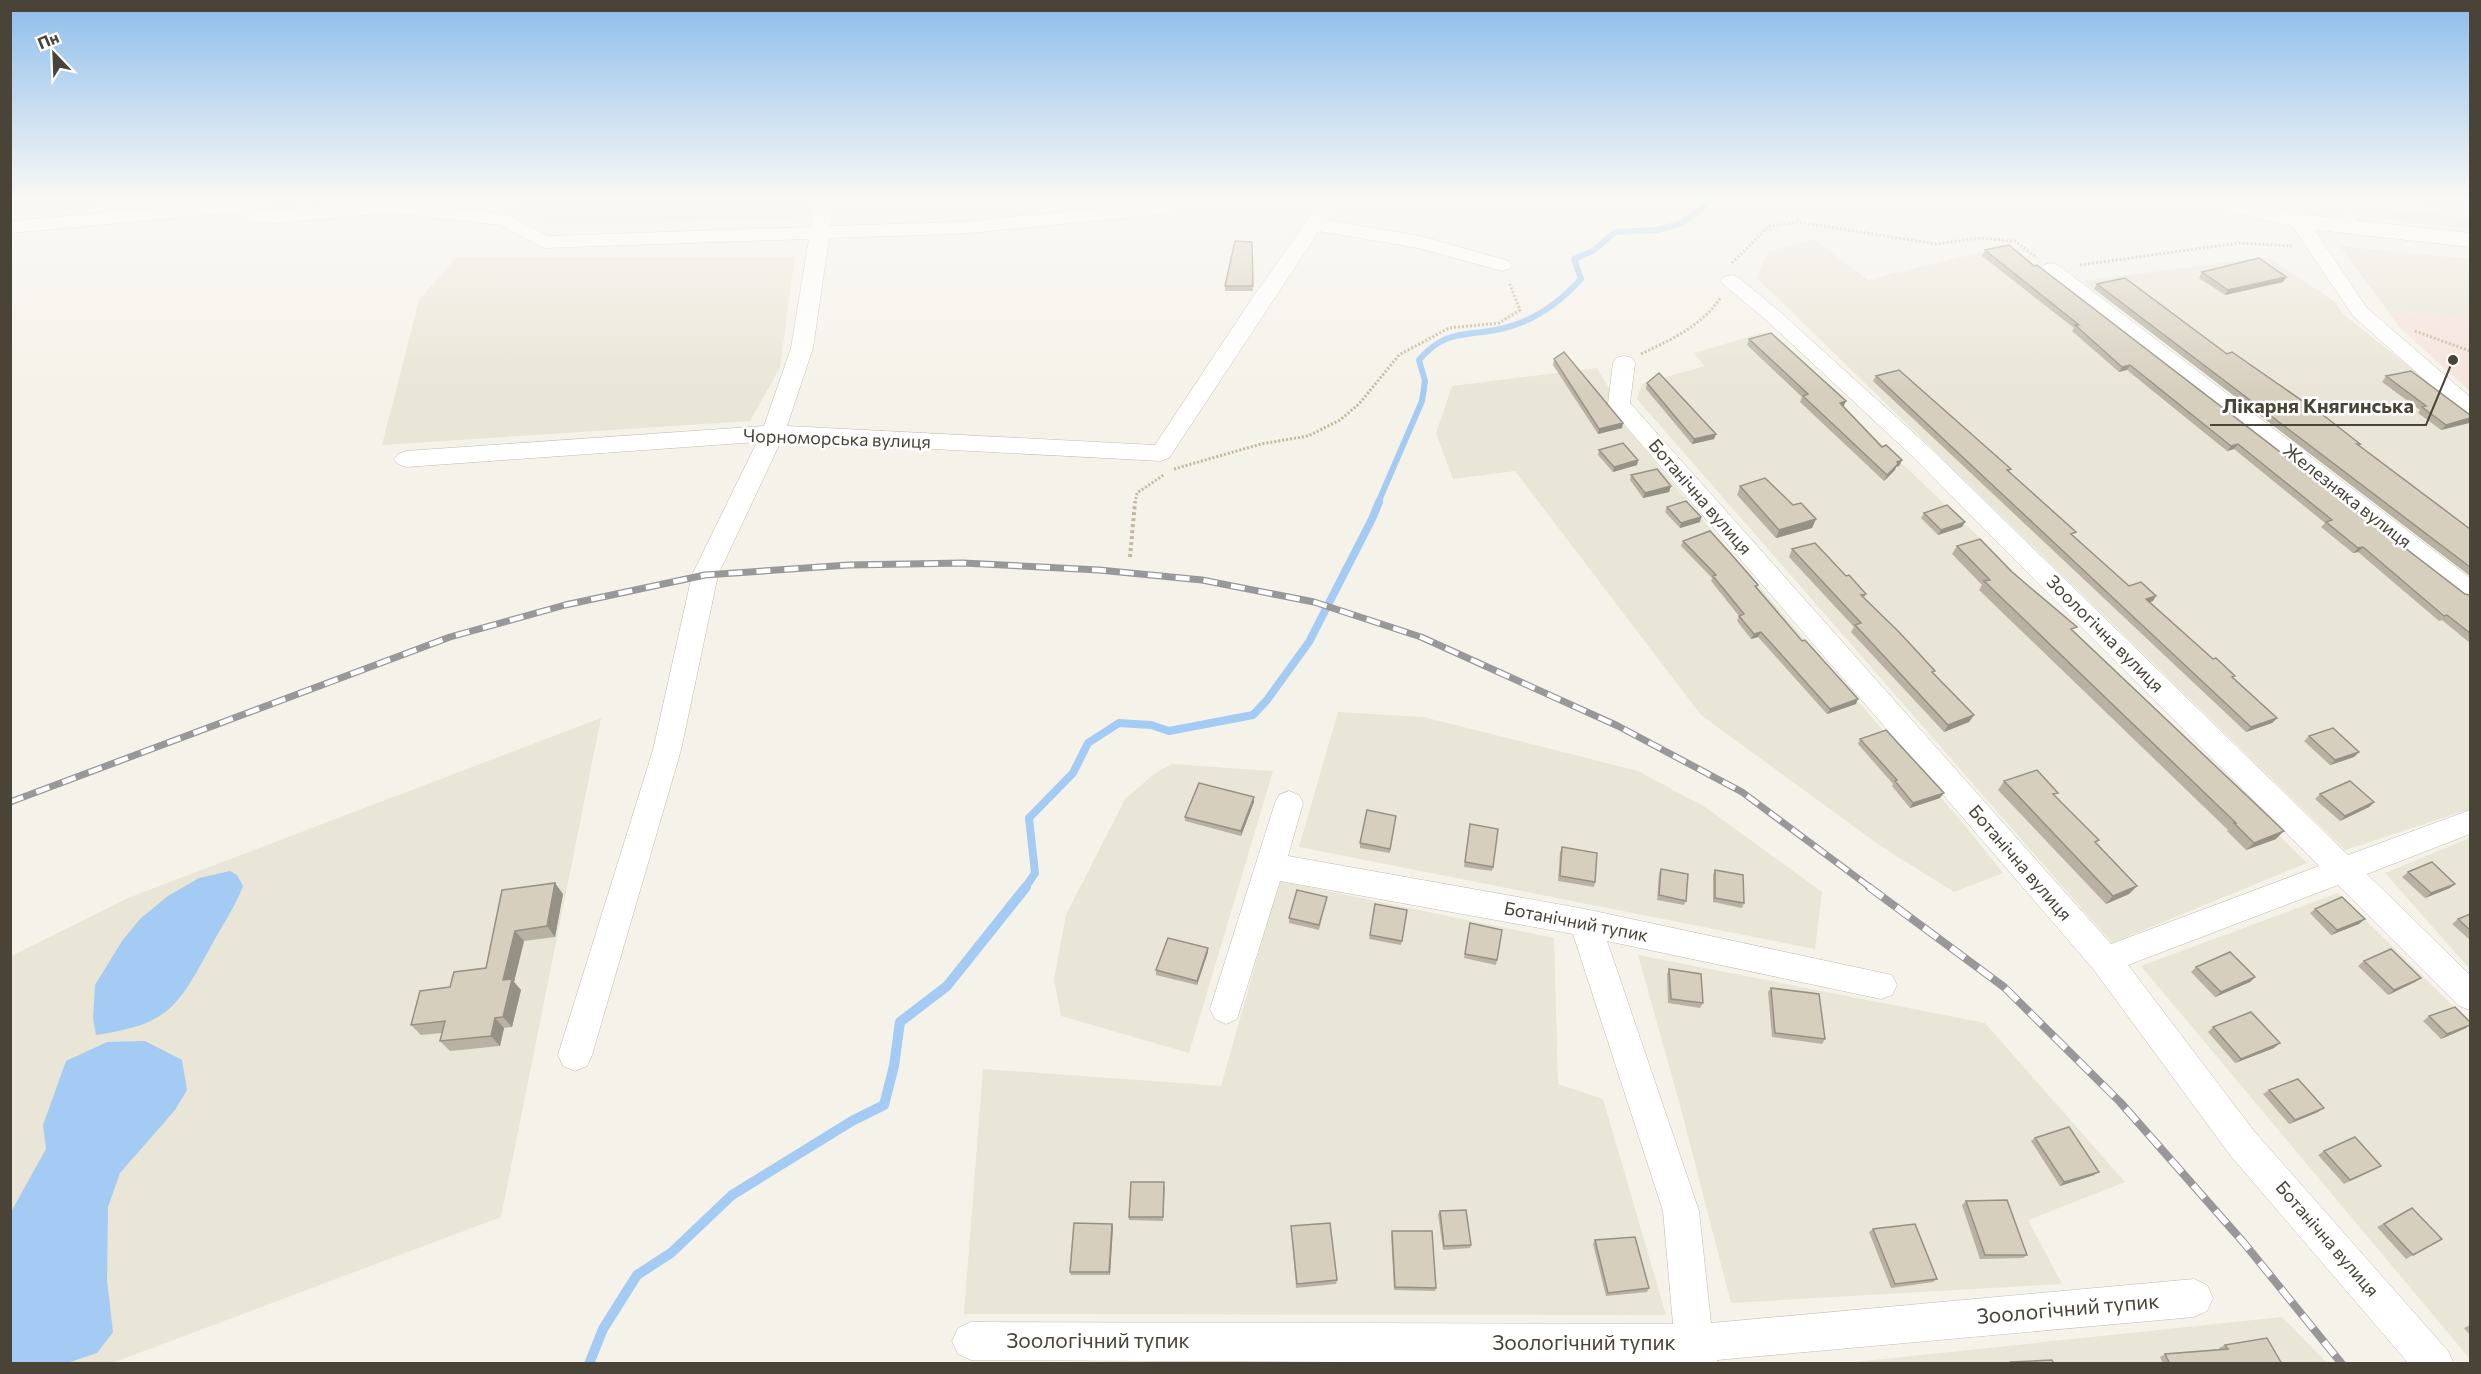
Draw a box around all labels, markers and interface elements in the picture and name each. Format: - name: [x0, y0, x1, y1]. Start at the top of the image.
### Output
- north arrow: [24, 24, 84, 84]
- text: Пн: [34, 27, 61, 53]
- callout: Лікарня Княгинська: [2210, 387, 2426, 425]
- text: Лікарня Княгинська: [2222, 393, 2414, 417]
- street label: Чорноморська вулиця: [743, 424, 931, 452]
- street label: Ботанічна вулиця: [1645, 434, 1757, 559]
- street label: Железняка вулиця: [2279, 438, 2416, 552]
- street label: Зоологічна вулиця: [2042, 570, 2169, 697]
- street label: Ботанічна вулиця: [1965, 800, 2077, 925]
- street label: Ботанічний тупик: [1502, 896, 1651, 946]
- street label: Ботанічна вулиця: [2272, 1176, 2384, 1301]
- street label: Зоологічний тупик: [1975, 1287, 2160, 1328]
- street label: Зоологічний тупик: [1006, 1327, 1190, 1352]
- street label: Зоологічний тупик: [1492, 1329, 1676, 1354]

